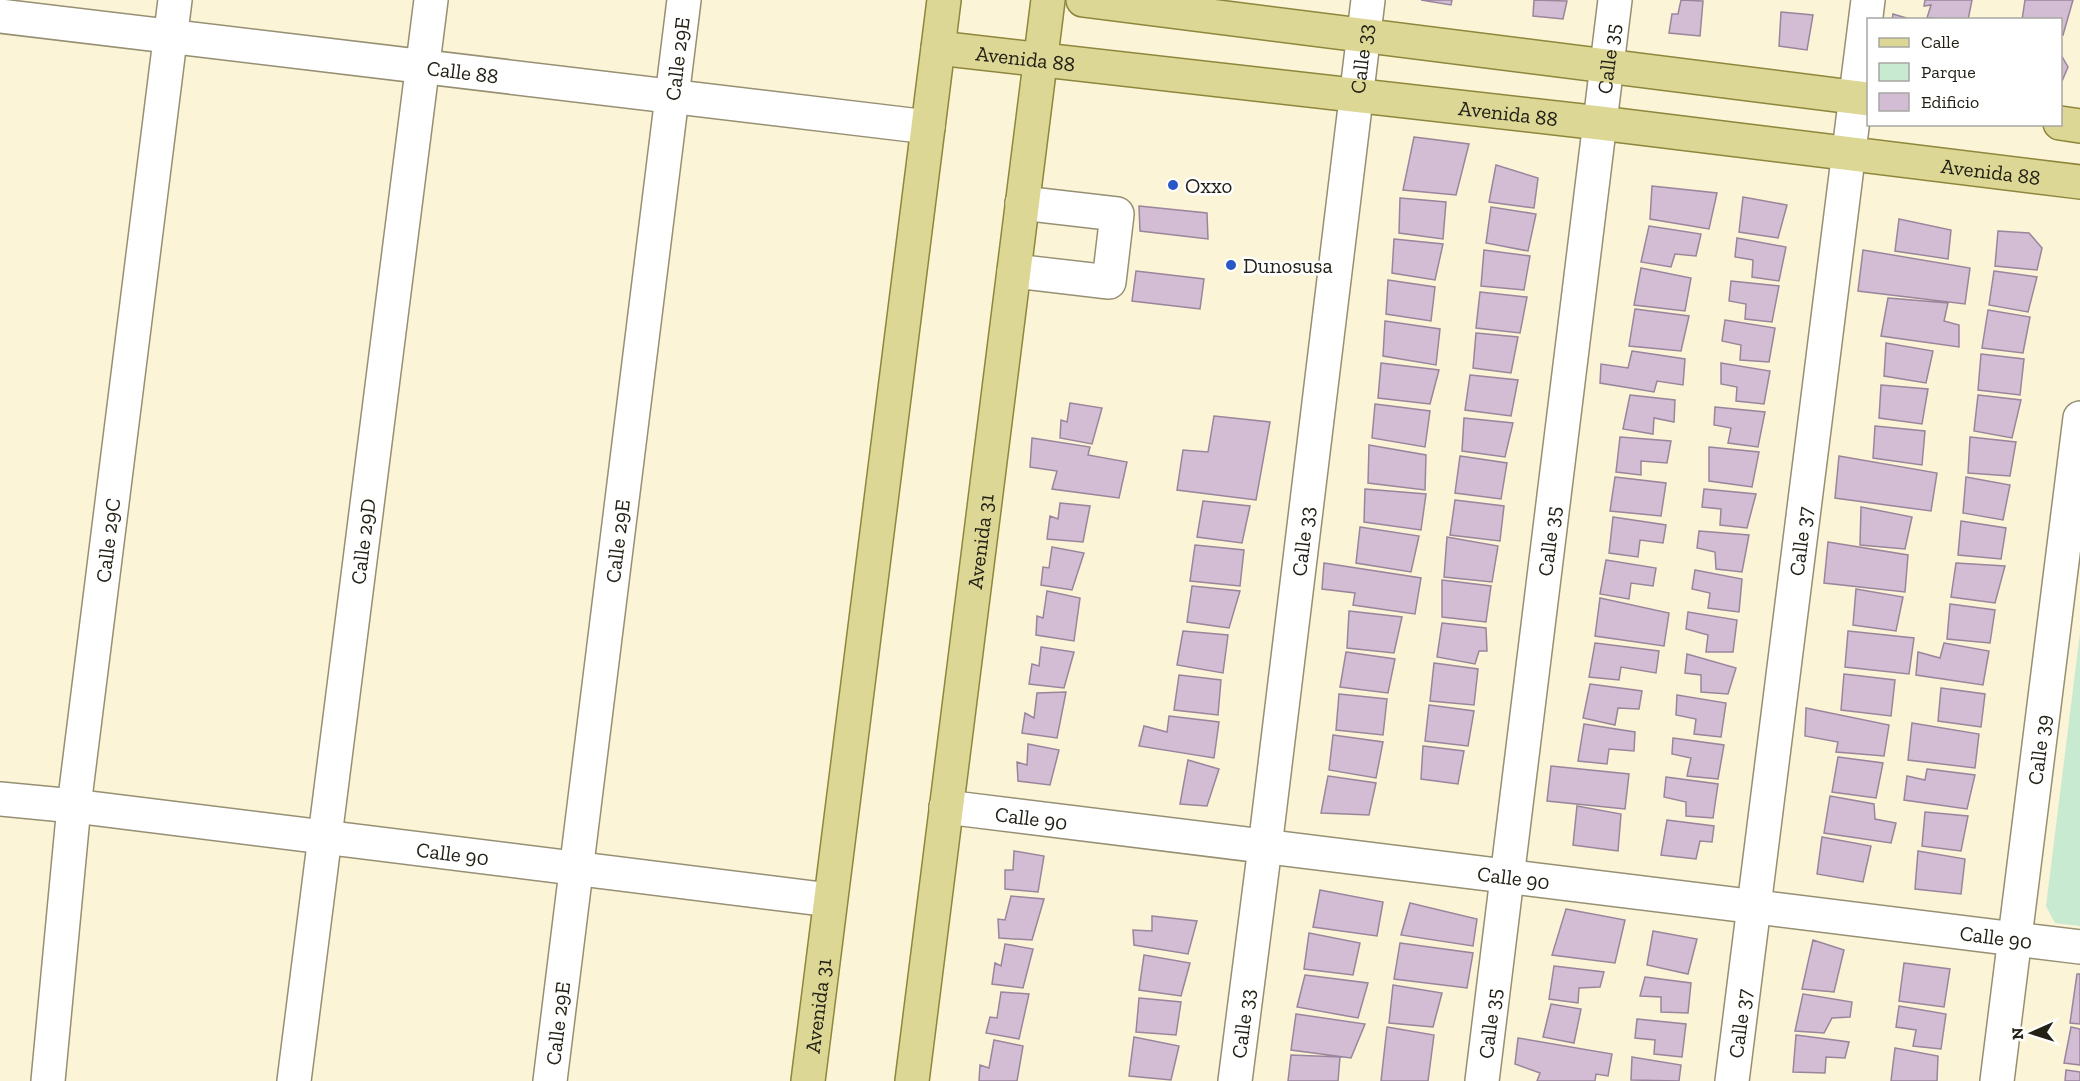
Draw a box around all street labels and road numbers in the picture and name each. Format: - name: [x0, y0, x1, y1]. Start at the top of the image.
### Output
- street label: Calle 29E: [659, 16, 694, 102]
- street label: Calle 33: [1344, 22, 1378, 95]
- street label: Calle 35: [1591, 22, 1624, 95]
- street label: Avenida 88: [974, 40, 1076, 76]
- street label: Calle 88: [425, 55, 500, 88]
- street label: Avenida 88: [1457, 95, 1559, 131]
- street label: Avenida 88: [1940, 153, 2042, 190]
- street label: Avenida 31: [962, 492, 998, 590]
- street label: Calle 29C: [90, 497, 125, 584]
- street label: Calle 29D: [345, 497, 380, 586]
- street label: Calle 29E: [599, 498, 634, 584]
- street label: Calle 35: [1532, 504, 1565, 578]
- street label: Calle 33: [1286, 505, 1319, 577]
- street label: Calle 37: [1783, 505, 1817, 577]
- street label: Calle 39: [2022, 713, 2055, 786]
- street label: Calle 90: [994, 801, 1069, 834]
- street label: Calle 90: [415, 836, 490, 870]
- street label: Calle 90: [1476, 860, 1551, 894]
- street label: Calle 90: [1958, 920, 2034, 954]
- street label: Avenida 31: [799, 957, 836, 1055]
- street label: Calle 29E: [540, 980, 575, 1067]
- street label: Calle 33: [1226, 987, 1259, 1060]
- street label: Calle 35: [1472, 987, 1506, 1060]
- street label: Calle 37: [1722, 987, 1756, 1060]

